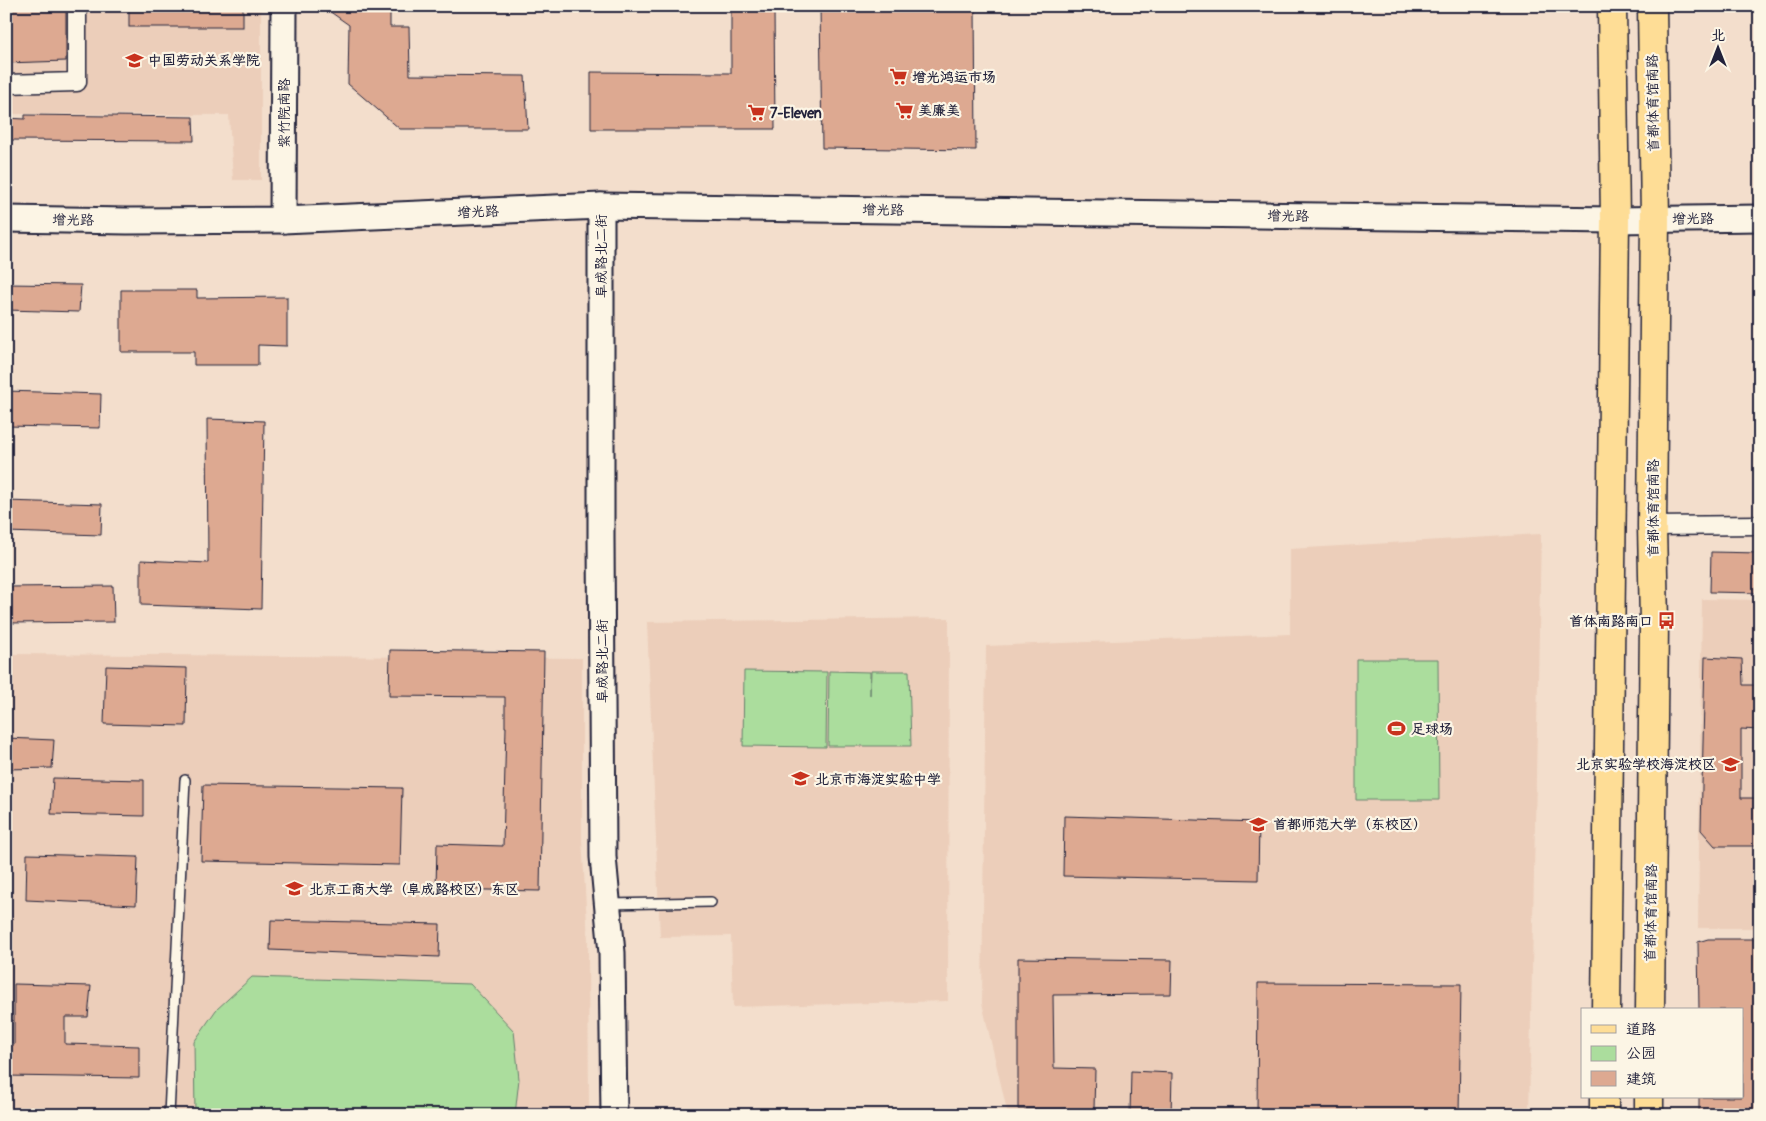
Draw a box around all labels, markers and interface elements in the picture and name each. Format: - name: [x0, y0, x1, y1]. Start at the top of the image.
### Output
- north arrow: [1694, 22, 1744, 72]
- text: 北: [1711, 27, 1725, 44]
- school or university icon: 中国劳动关系学院: [124, 50, 144, 70]
- place label: 中国劳动关系学院: [148, 52, 260, 69]
- street label: 首都体育馆南路: [1644, 54, 1662, 152]
- supermarket icon: 增光鸿运市场: [888, 67, 908, 87]
- place label: 增光鸿运市场: [912, 69, 996, 86]
- street label: 紫竹院南路: [276, 78, 293, 148]
- supermarket icon: 美廉美: [894, 100, 914, 120]
- place label: 美廉美: [918, 102, 960, 119]
- supermarket icon: 7-Eleven: [746, 103, 766, 123]
- place label: 7-Eleven: [770, 105, 822, 122]
- street label: 增光路: [862, 201, 904, 219]
- street label: 增光路: [457, 202, 499, 222]
- street label: 增光路: [1267, 207, 1309, 225]
- street label: 增光路: [1672, 210, 1714, 228]
- street label: 增光路: [52, 211, 94, 229]
- street label: 阜成路北二街: [593, 214, 610, 298]
- street label: 首都体育馆南路: [1645, 459, 1662, 557]
- bus stop icon: 首体南路南口: [1657, 611, 1677, 631]
- place label: 首体南路南口: [1569, 613, 1653, 630]
- street label: 阜成路北二街: [594, 619, 611, 703]
- sports icon: 足球场: [1387, 719, 1407, 739]
- place label: 足球场: [1411, 721, 1453, 738]
- school or university icon: 北京实验学校海淀校区: [1720, 754, 1740, 774]
- place label: 北京实验学校海淀校区: [1576, 756, 1716, 773]
- school or university icon: 北京市海淀实验中学: [791, 769, 811, 789]
- place label: 北京市海淀实验中学: [815, 771, 941, 788]
- school or university icon: 首都师范大学（东校区）: [1249, 814, 1269, 834]
- place label: 首都师范大学（东校区）: [1273, 816, 1427, 833]
- street label: 首都体育馆南路: [1642, 864, 1660, 962]
- school or university icon: 北京工商大学（阜成路校区）东区: [285, 879, 305, 899]
- place label: 北京工商大学（阜成路校区）东区: [309, 881, 519, 898]
- legend: [1581, 1008, 1744, 1098]
- text: 道路: [1626, 1020, 1656, 1039]
- text: 公园: [1626, 1044, 1656, 1063]
- text: 建筑: [1626, 1070, 1656, 1089]

